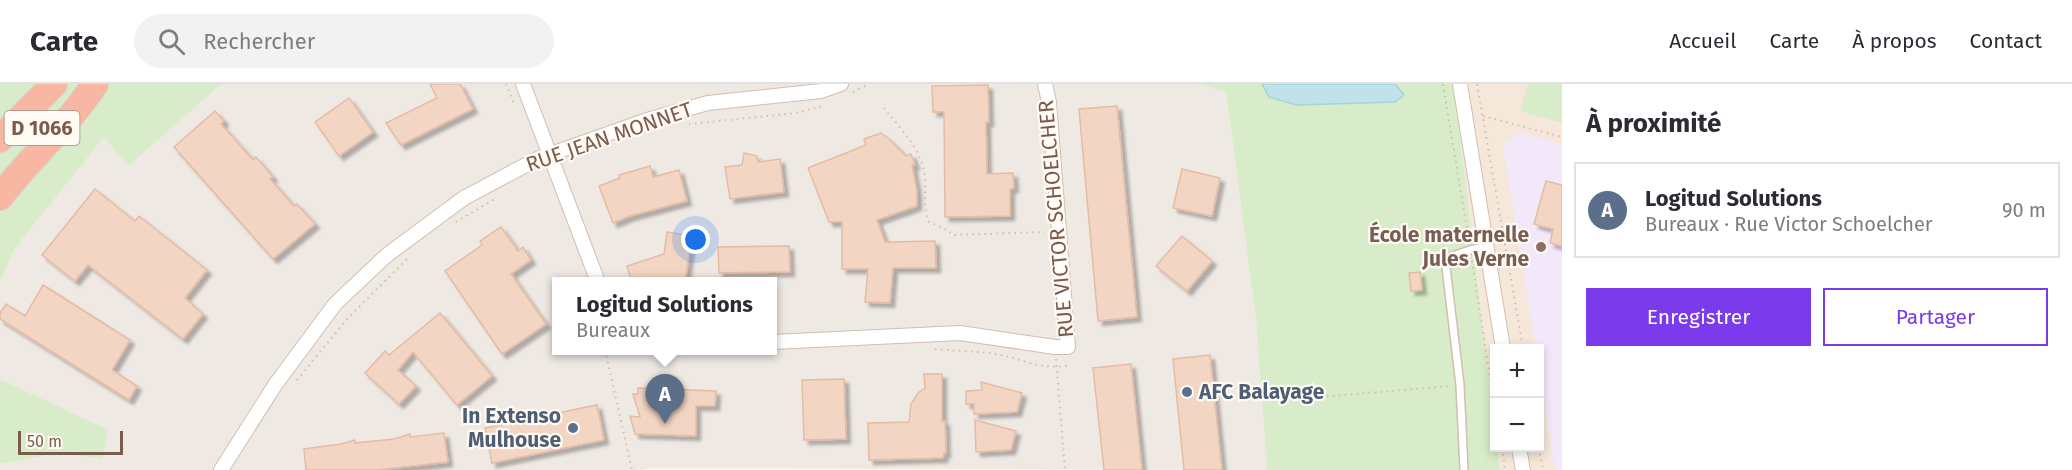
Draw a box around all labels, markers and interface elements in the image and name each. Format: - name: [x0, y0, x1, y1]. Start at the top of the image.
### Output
- search box: [134, 14, 554, 68]
- text: Carte: [30, 25, 98, 58]
- icon: search: [155, 25, 188, 58]
- text: Rechercher: [203, 28, 315, 55]
- text: Accueil: [1669, 28, 1736, 54]
- text: Carte: [1769, 28, 1819, 54]
- text: À propos: [1852, 28, 1937, 54]
- text: Contact: [1970, 28, 2042, 54]
- street label: RUE JEAN MONNET: [522, 96, 696, 178]
- street label: RUE VICTOR SCHOELCHER: [1033, 99, 1079, 339]
- text: À proximité: [1586, 108, 1721, 139]
- road number: D 1066: [4, 111, 80, 145]
- text: Logitud Solutions: [1645, 185, 1822, 212]
- text: A: [1602, 198, 1613, 222]
- text: 90 m: [2002, 198, 2046, 222]
- text: Bureaux · Rue Victor Schoelcher: [1645, 212, 1933, 236]
- place label: École maternelle Jules Verne: [1369, 221, 1529, 272]
- your location: [681, 225, 710, 254]
- marker: École maternelle Jules Verne: [1534, 240, 1548, 254]
- popup: [552, 277, 777, 355]
- button: Enregistrer: [1586, 288, 1811, 346]
- button: Partager: [1823, 288, 2048, 346]
- text: Logitud Solutions: [576, 291, 753, 318]
- text: Bureaux: [576, 318, 650, 342]
- map controls: [1490, 344, 1544, 452]
- button: +: [1490, 344, 1544, 398]
- pin: A: [646, 374, 684, 424]
- place label: AFC Balayage: [1198, 379, 1325, 405]
- marker: AFC Balayage: [1180, 385, 1194, 399]
- button: −: [1490, 398, 1544, 452]
- place label: In Extenso Mulhouse: [462, 403, 561, 453]
- marker: In Extenso Mulhouse: [566, 421, 580, 435]
- scale bar: [18, 428, 123, 456]
- text: 50 m: [27, 432, 62, 451]

